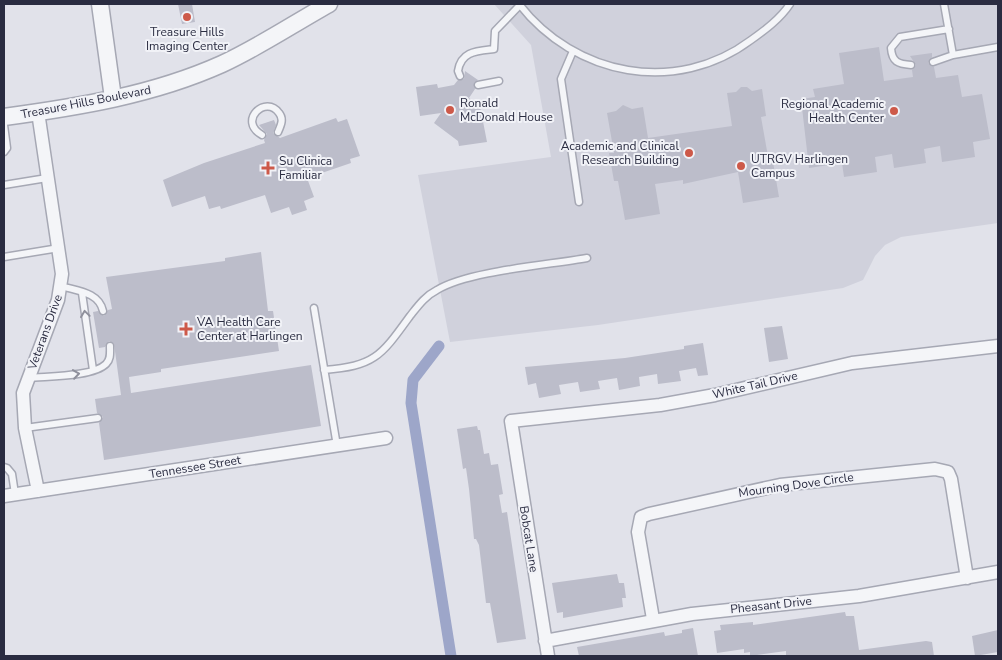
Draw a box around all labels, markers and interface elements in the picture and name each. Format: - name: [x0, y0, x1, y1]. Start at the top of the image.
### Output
- marker: Treasure Hills Imaging Center: [181, 11, 193, 23]
- place label: Treasure Hills Imaging Center: [146, 24, 229, 54]
- street label: Treasure Hills Boulevard: [20, 82, 152, 122]
- place label: Ronald McDonald House: [460, 95, 553, 125]
- place label: Regional Academic Health Center: [781, 96, 885, 126]
- marker: Ronald McDonald House: [444, 104, 456, 116]
- marker: Regional Academic Health Center: [888, 105, 900, 117]
- place label: Academic and Clinical Research Building: [561, 138, 679, 168]
- marker: Academic and Clinical Research Building: [683, 147, 695, 159]
- place label: UTRGV Harlingen Campus: [751, 151, 848, 181]
- place label: Su Clinica Familiar: [279, 153, 332, 183]
- marker: UTRGV Harlingen Campus: [735, 160, 747, 172]
- marker: Su Clinica Familiar: [261, 161, 275, 175]
- street label: Veterans Drive: [24, 292, 66, 373]
- one-way arrow: [81, 310, 91, 318]
- place label: VA Health Care Center at Harlingen: [196, 314, 303, 344]
- marker: VA Health Care Center at Harlingen: [179, 322, 193, 336]
- street label: White Tail Drive: [711, 367, 799, 403]
- one-way arrow: [72, 369, 81, 379]
- street label: Tennessee Street: [148, 452, 243, 482]
- street label: Mourning Dove Circle: [737, 469, 855, 501]
- street label: Bobcat Lane: [516, 505, 542, 573]
- street label: Pheasant Drive: [729, 593, 813, 617]

